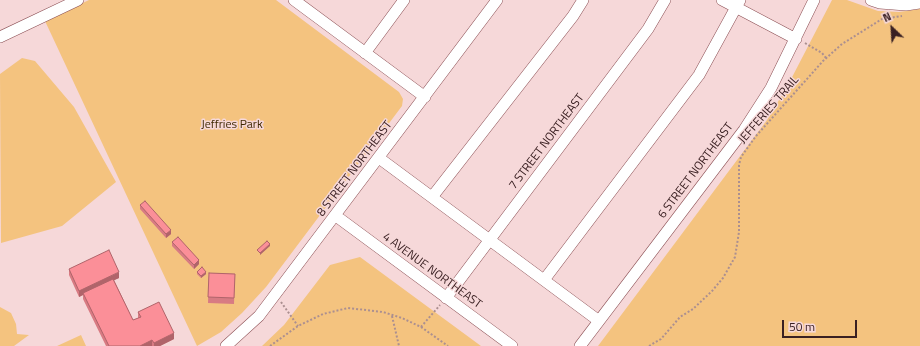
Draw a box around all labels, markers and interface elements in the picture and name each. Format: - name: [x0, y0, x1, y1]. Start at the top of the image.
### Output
- north arrow: [872, 8, 912, 48]
- text: N: [880, 8, 894, 26]
- street label: JEFFERIES TRAIL: [736, 73, 802, 147]
- street label: 7 STREET NORTHEAST: [506, 91, 588, 193]
- park label: Jeffries Park: [201, 118, 263, 132]
- street label: 8 STREET NORTHEAST: [314, 118, 396, 220]
- street label: 6 STREET NORTHEAST: [655, 120, 737, 222]
- street label: 4 AVENUE NORTHEAST: [380, 230, 484, 312]
- scale bar: [784, 312, 859, 338]
- text: 50 m: [789, 317, 815, 336]

